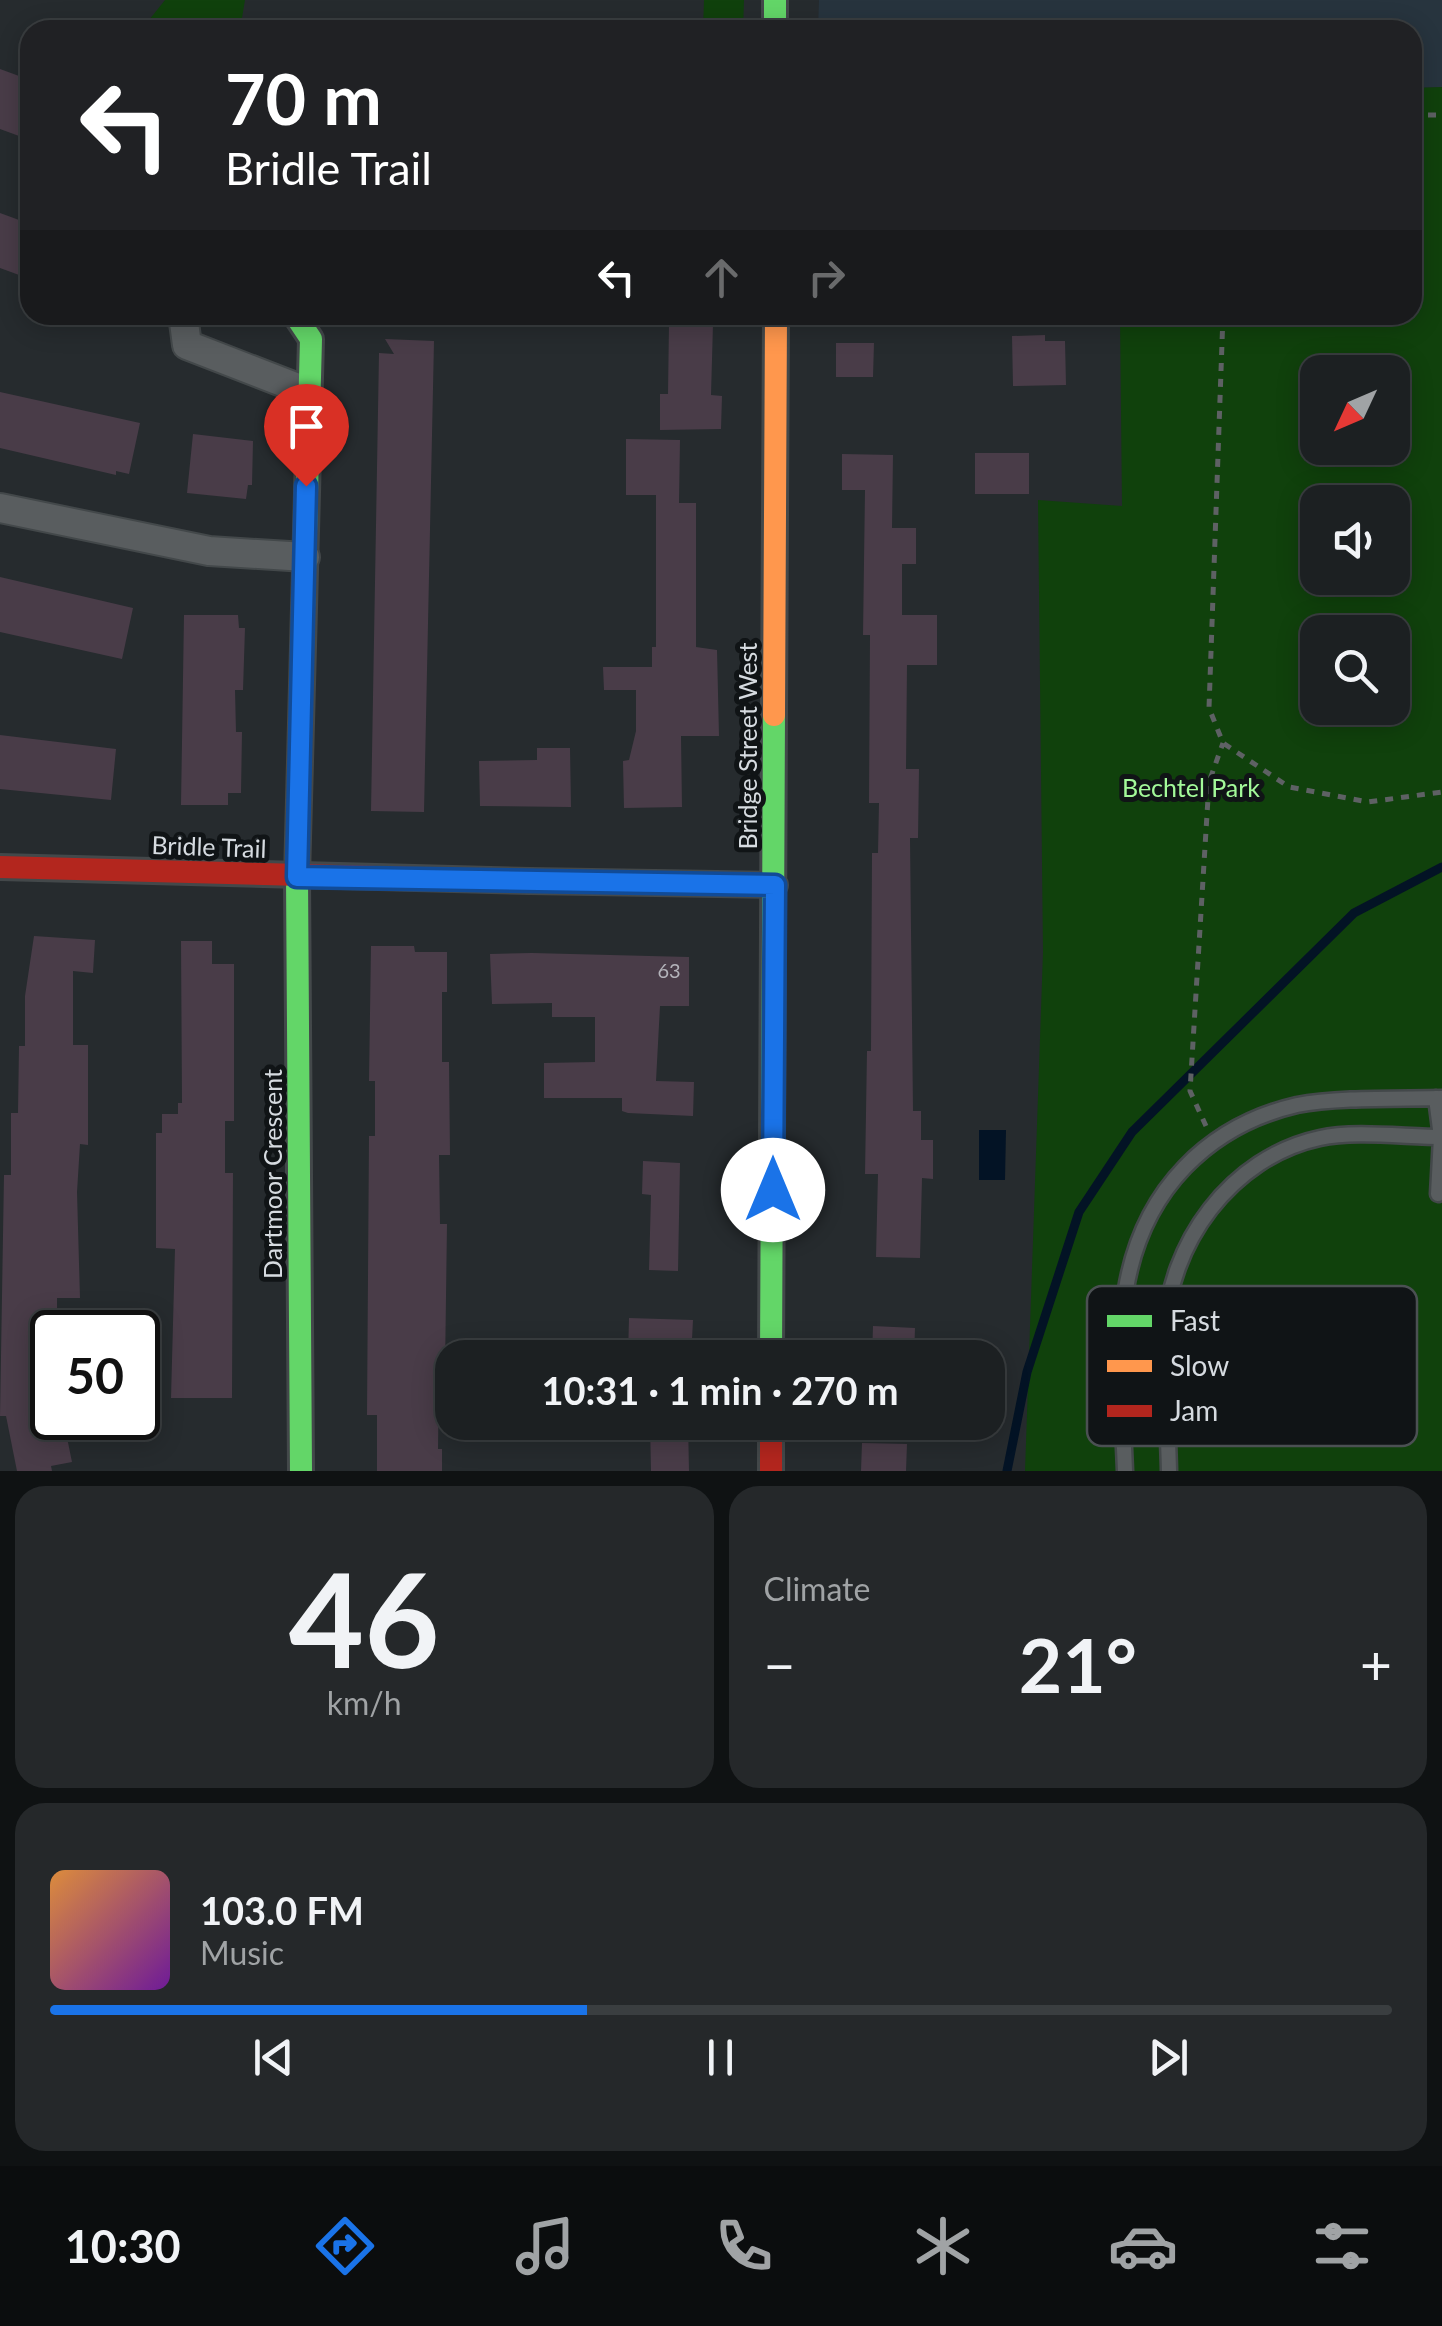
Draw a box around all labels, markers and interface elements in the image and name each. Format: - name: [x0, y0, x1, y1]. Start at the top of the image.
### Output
- text: 70 m: [225, 56, 382, 140]
- icon: left: [60, 60, 190, 190]
- text: Bridle Trail: [225, 141, 432, 195]
- icon: left: [589, 250, 644, 305]
- icon: ahead: [694, 250, 749, 305]
- icon: right: [799, 250, 854, 305]
- north arrow: [1300, 355, 1410, 465]
- map controls: [1300, 355, 1410, 725]
- pin: [264, 384, 349, 487]
- icon: arrive: [279, 399, 334, 454]
- button: sound: [1300, 485, 1410, 595]
- button: search: [1300, 615, 1410, 725]
- street label: Bridge Street West: [732, 643, 762, 849]
- park label: Bechtel Park: [1122, 772, 1260, 802]
- street label: Bridle Trail: [151, 829, 267, 863]
- house number: 63: [657, 958, 681, 982]
- street label: Dartmoor Crescent: [257, 1069, 287, 1279]
- position arrow: [721, 1138, 825, 1242]
- legend: [1087, 1286, 1417, 1446]
- text: Fast: [1170, 1303, 1220, 1337]
- speed limit sign: 50: [30, 1310, 160, 1440]
- text: Slow: [1170, 1348, 1229, 1382]
- text: 10:31 · 1 min · 270 m: [541, 1367, 899, 1413]
- text: Jam: [1170, 1393, 1218, 1427]
- text: 46: [289, 1540, 440, 1696]
- text: Climate: [764, 1569, 870, 1608]
- text: 21°: [1019, 1619, 1137, 1709]
- text: −: [764, 1631, 795, 1697]
- text: +: [1360, 1631, 1392, 1697]
- text: km/h: [327, 1683, 402, 1722]
- text: 103.0 FM: [200, 1887, 364, 1933]
- text: Music: [200, 1933, 284, 1972]
- icon: previous: [246, 2030, 301, 2085]
- icon: pause: [693, 2030, 748, 2085]
- icon: next: [1141, 2030, 1196, 2085]
- icon: directions: [310, 2211, 380, 2281]
- icon: music: [510, 2211, 580, 2281]
- icon: phone: [709, 2211, 779, 2281]
- icon: climate: [908, 2211, 978, 2281]
- icon: car: [1108, 2211, 1178, 2281]
- icon: filters: [1307, 2211, 1377, 2281]
- text: 10:30: [65, 2219, 181, 2273]

